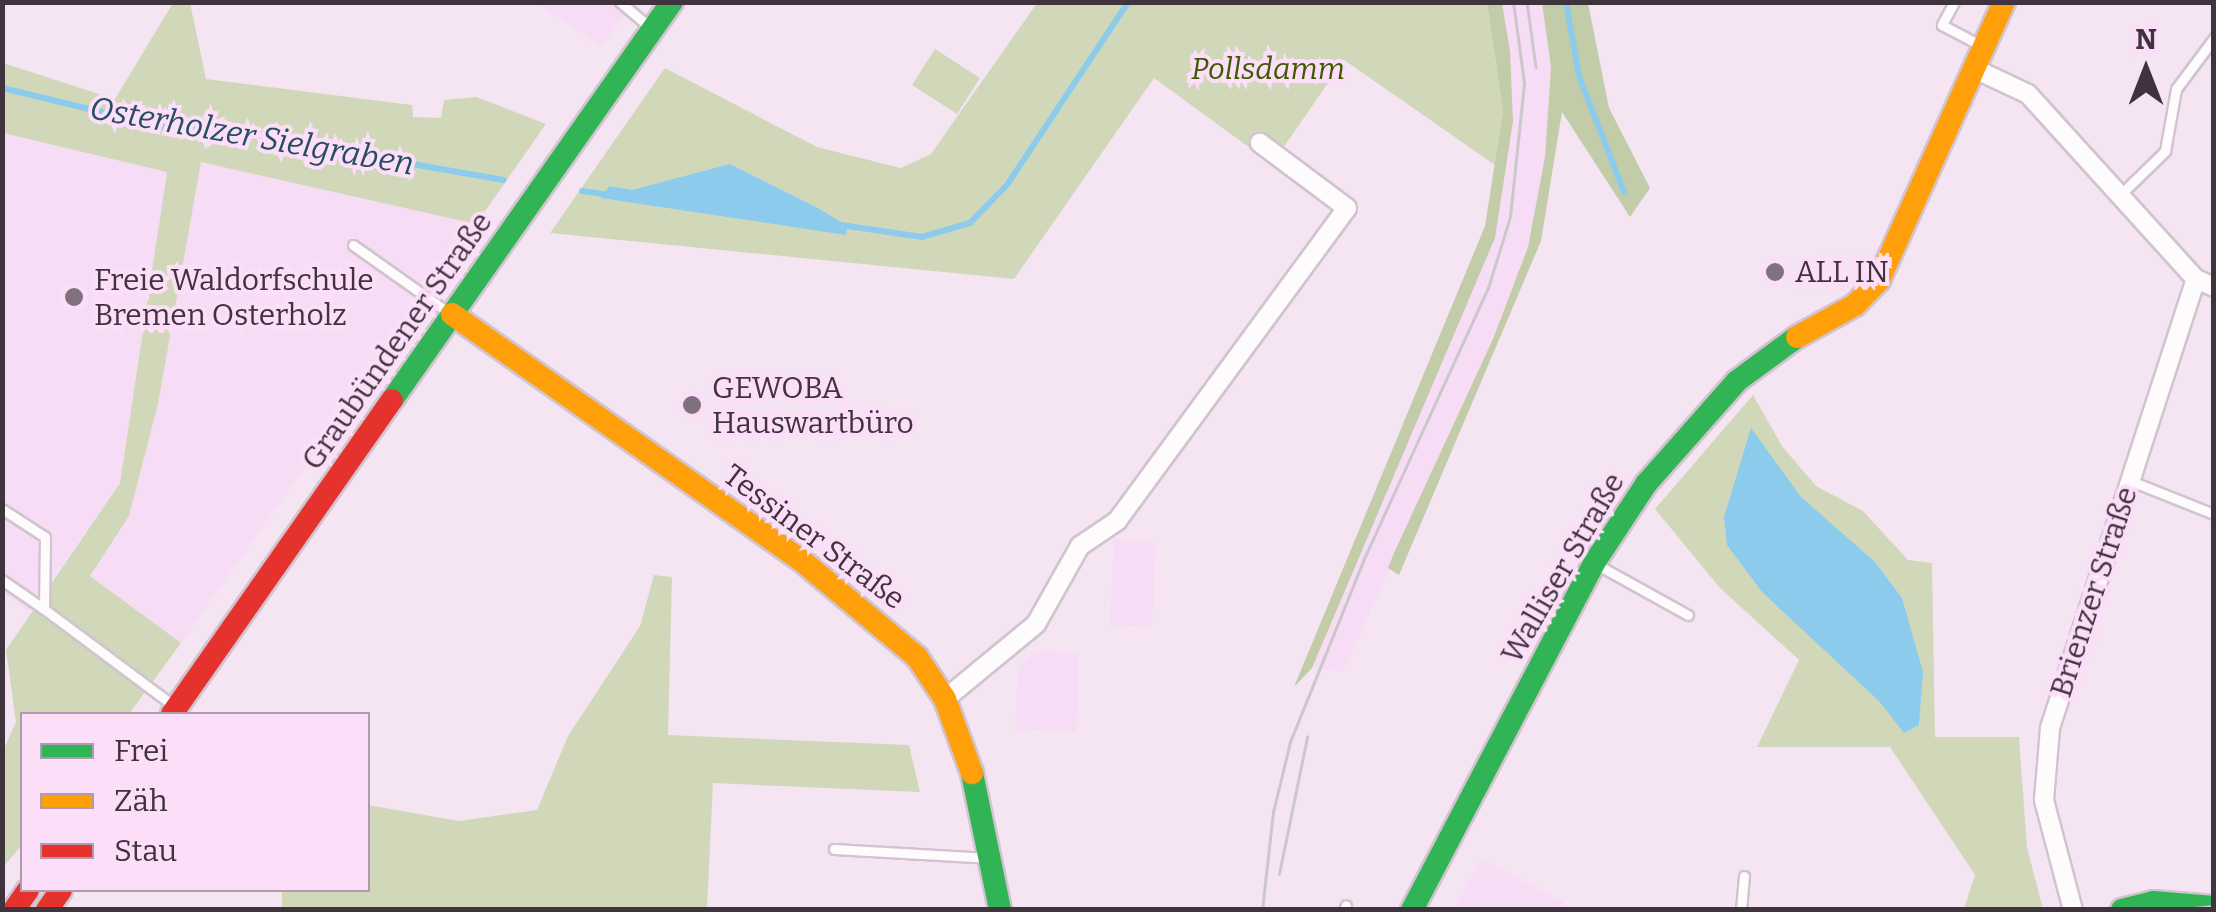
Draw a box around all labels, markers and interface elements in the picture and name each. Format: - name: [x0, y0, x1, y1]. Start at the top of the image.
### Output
- north arrow: [2096, 20, 2196, 120]
- text: N: [2135, 23, 2157, 56]
- park label: Pollsdamm: [1191, 51, 1345, 87]
- water label: Osterholzer Sielgraben: [87, 89, 417, 183]
- street label: Graubündener Straße: [294, 205, 500, 477]
- place label: ALL IN: [1795, 254, 1889, 290]
- marker: ALL IN: [1764, 261, 1786, 283]
- place label: Freie Waldorfschule Bremen Osterholz: [94, 262, 374, 332]
- marker: Freie Waldorfschule Bremen Osterholz: [63, 286, 85, 308]
- place label: GEWOBA Hauswartbüro: [712, 370, 914, 440]
- marker: GEWOBA Hauswartbüro: [681, 394, 703, 416]
- street label: Tessiner Straße: [716, 457, 912, 617]
- street label: Walliser Straße: [1494, 466, 1632, 670]
- street label: Brienzer Straße: [2043, 482, 2145, 702]
- legend: [20, 712, 370, 892]
- text: Frei: [114, 733, 168, 769]
- text: Zäh: [114, 783, 168, 819]
- text: Stau: [114, 833, 177, 869]

